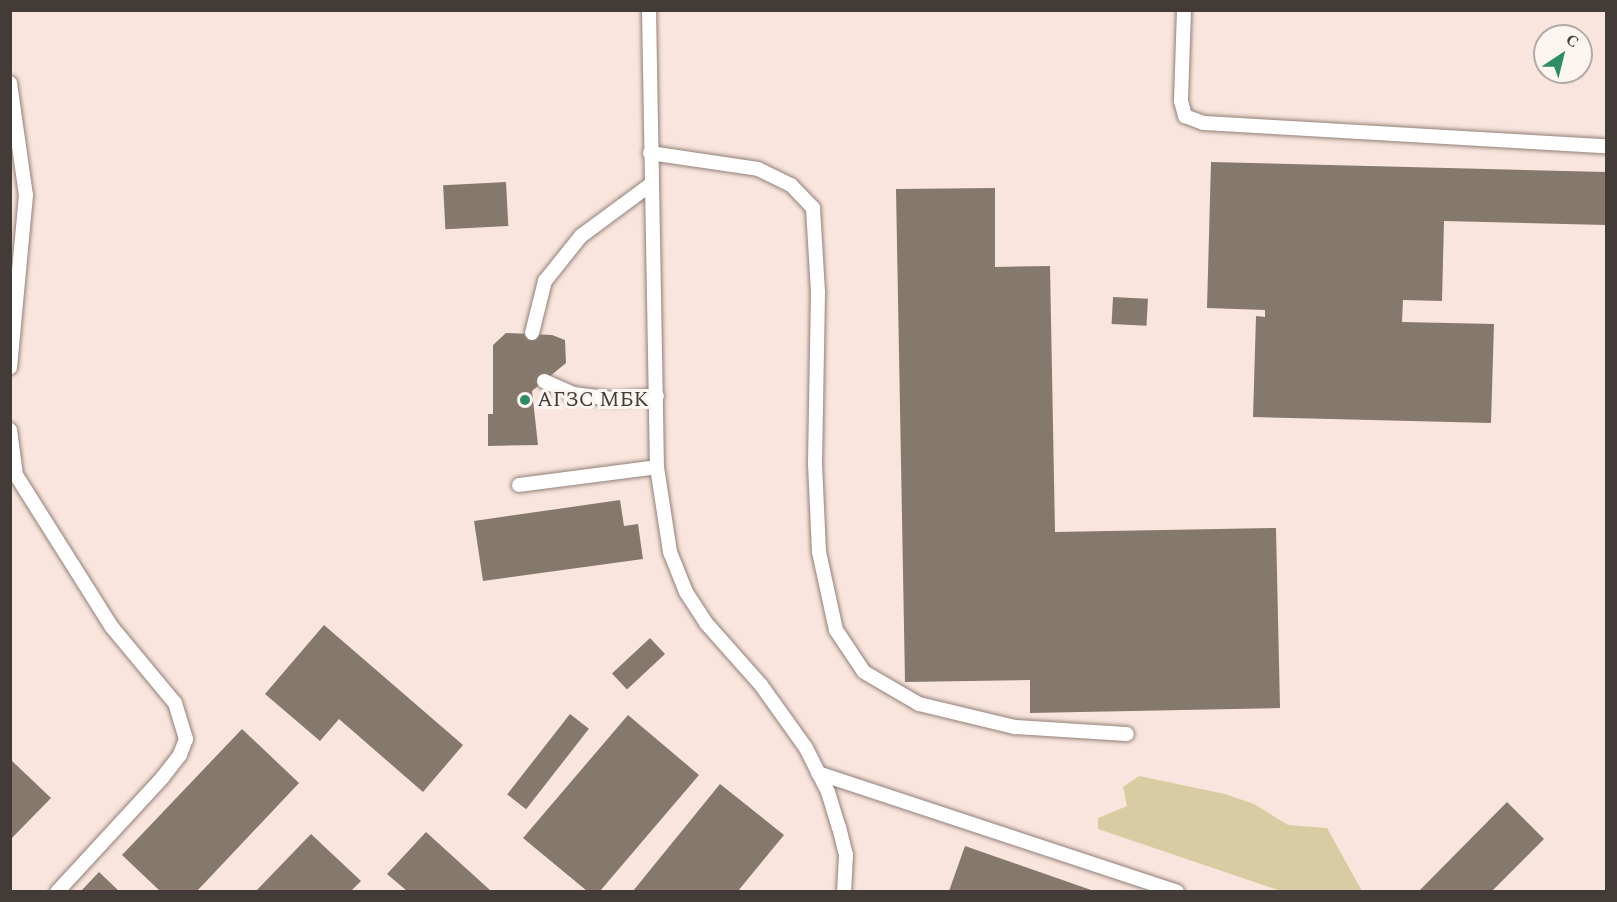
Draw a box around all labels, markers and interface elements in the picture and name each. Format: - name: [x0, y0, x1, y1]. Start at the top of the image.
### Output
- north arrow: [1533, 24, 1593, 84]
- text: С: [1561, 28, 1584, 54]
- place label: АГЗС МБК: [537, 387, 649, 413]
- marker: АГЗС МБК: [518, 393, 532, 407]

